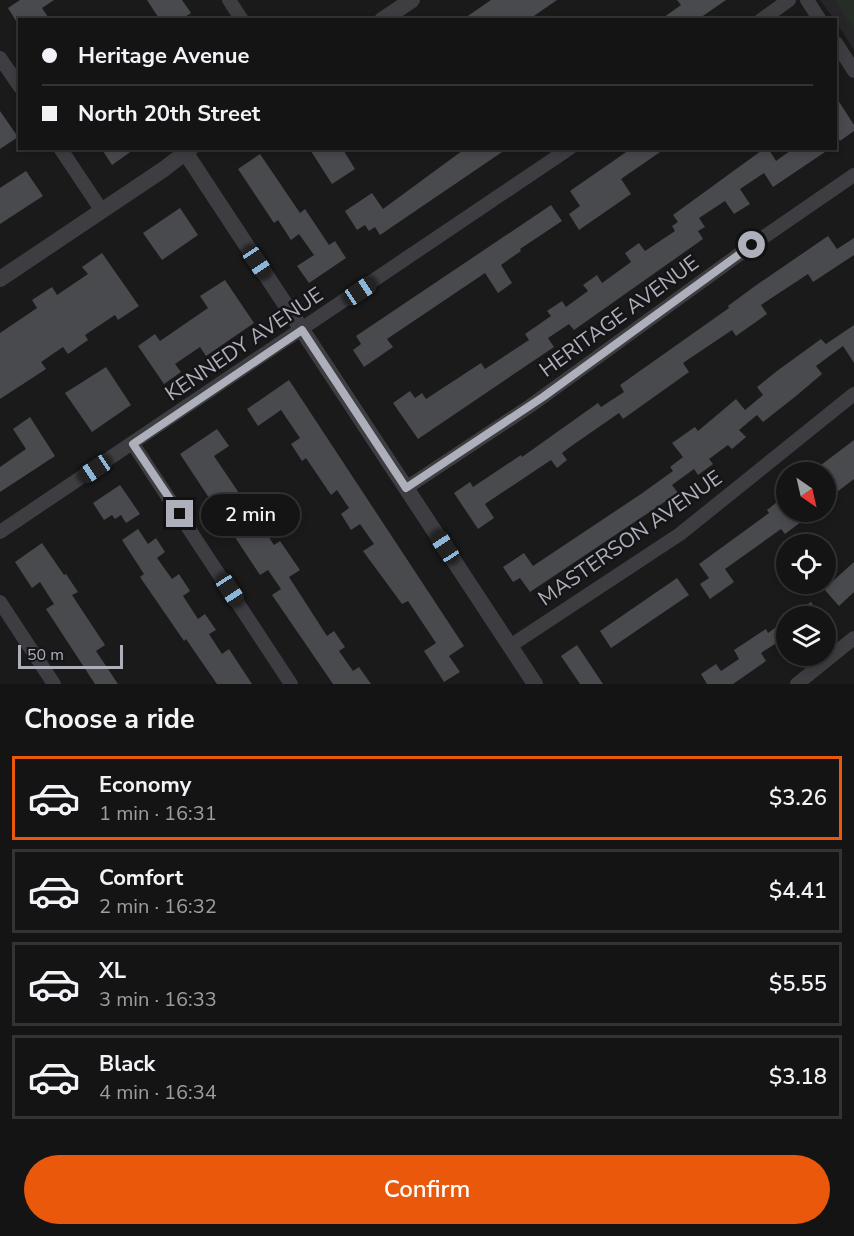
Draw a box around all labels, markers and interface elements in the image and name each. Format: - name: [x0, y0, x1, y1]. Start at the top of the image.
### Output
- text: Heritage Avenue: [78, 41, 249, 71]
- text: North 20th Street: [78, 99, 260, 129]
- route start: [738, 231, 765, 258]
- car: [239, 242, 275, 282]
- street label: HERITAGE AVENUE: [534, 249, 704, 383]
- car: [340, 273, 380, 309]
- street label: KENNEDY AVENUE: [159, 281, 329, 407]
- car: [75, 451, 115, 487]
- north arrow: [776, 462, 836, 522]
- map controls: [776, 462, 836, 666]
- street label: MASTERSON AVENUE: [532, 464, 728, 612]
- callout: 2 min: [201, 493, 300, 535]
- route end: [166, 500, 193, 527]
- text: 2 min: [225, 501, 276, 528]
- car: [428, 527, 462, 567]
- button: locate: [776, 534, 836, 594]
- car: [213, 570, 247, 610]
- button: layers: [776, 606, 836, 666]
- scale bar: [18, 642, 123, 670]
- text: 50 m: [27, 644, 64, 666]
- text: Choose a ride: [24, 701, 195, 738]
- text: Economy: [99, 770, 191, 800]
- icon: car: [27, 771, 81, 825]
- text: $3.26: [769, 783, 827, 813]
- text: 1 min · 16:31: [99, 800, 217, 827]
- text: Comfort: [99, 863, 183, 893]
- icon: car: [27, 864, 81, 918]
- text: $4.41: [769, 876, 827, 906]
- text: 2 min · 16:32: [99, 893, 217, 920]
- text: XL: [99, 956, 126, 986]
- icon: car: [27, 957, 81, 1011]
- text: $5.55: [769, 969, 827, 999]
- text: 3 min · 16:33: [99, 986, 217, 1013]
- text: Black: [99, 1049, 155, 1079]
- icon: car: [27, 1050, 81, 1104]
- text: $3.18: [769, 1062, 827, 1092]
- text: 4 min · 16:34: [99, 1079, 217, 1106]
- button: Confirm: [24, 1155, 830, 1224]

